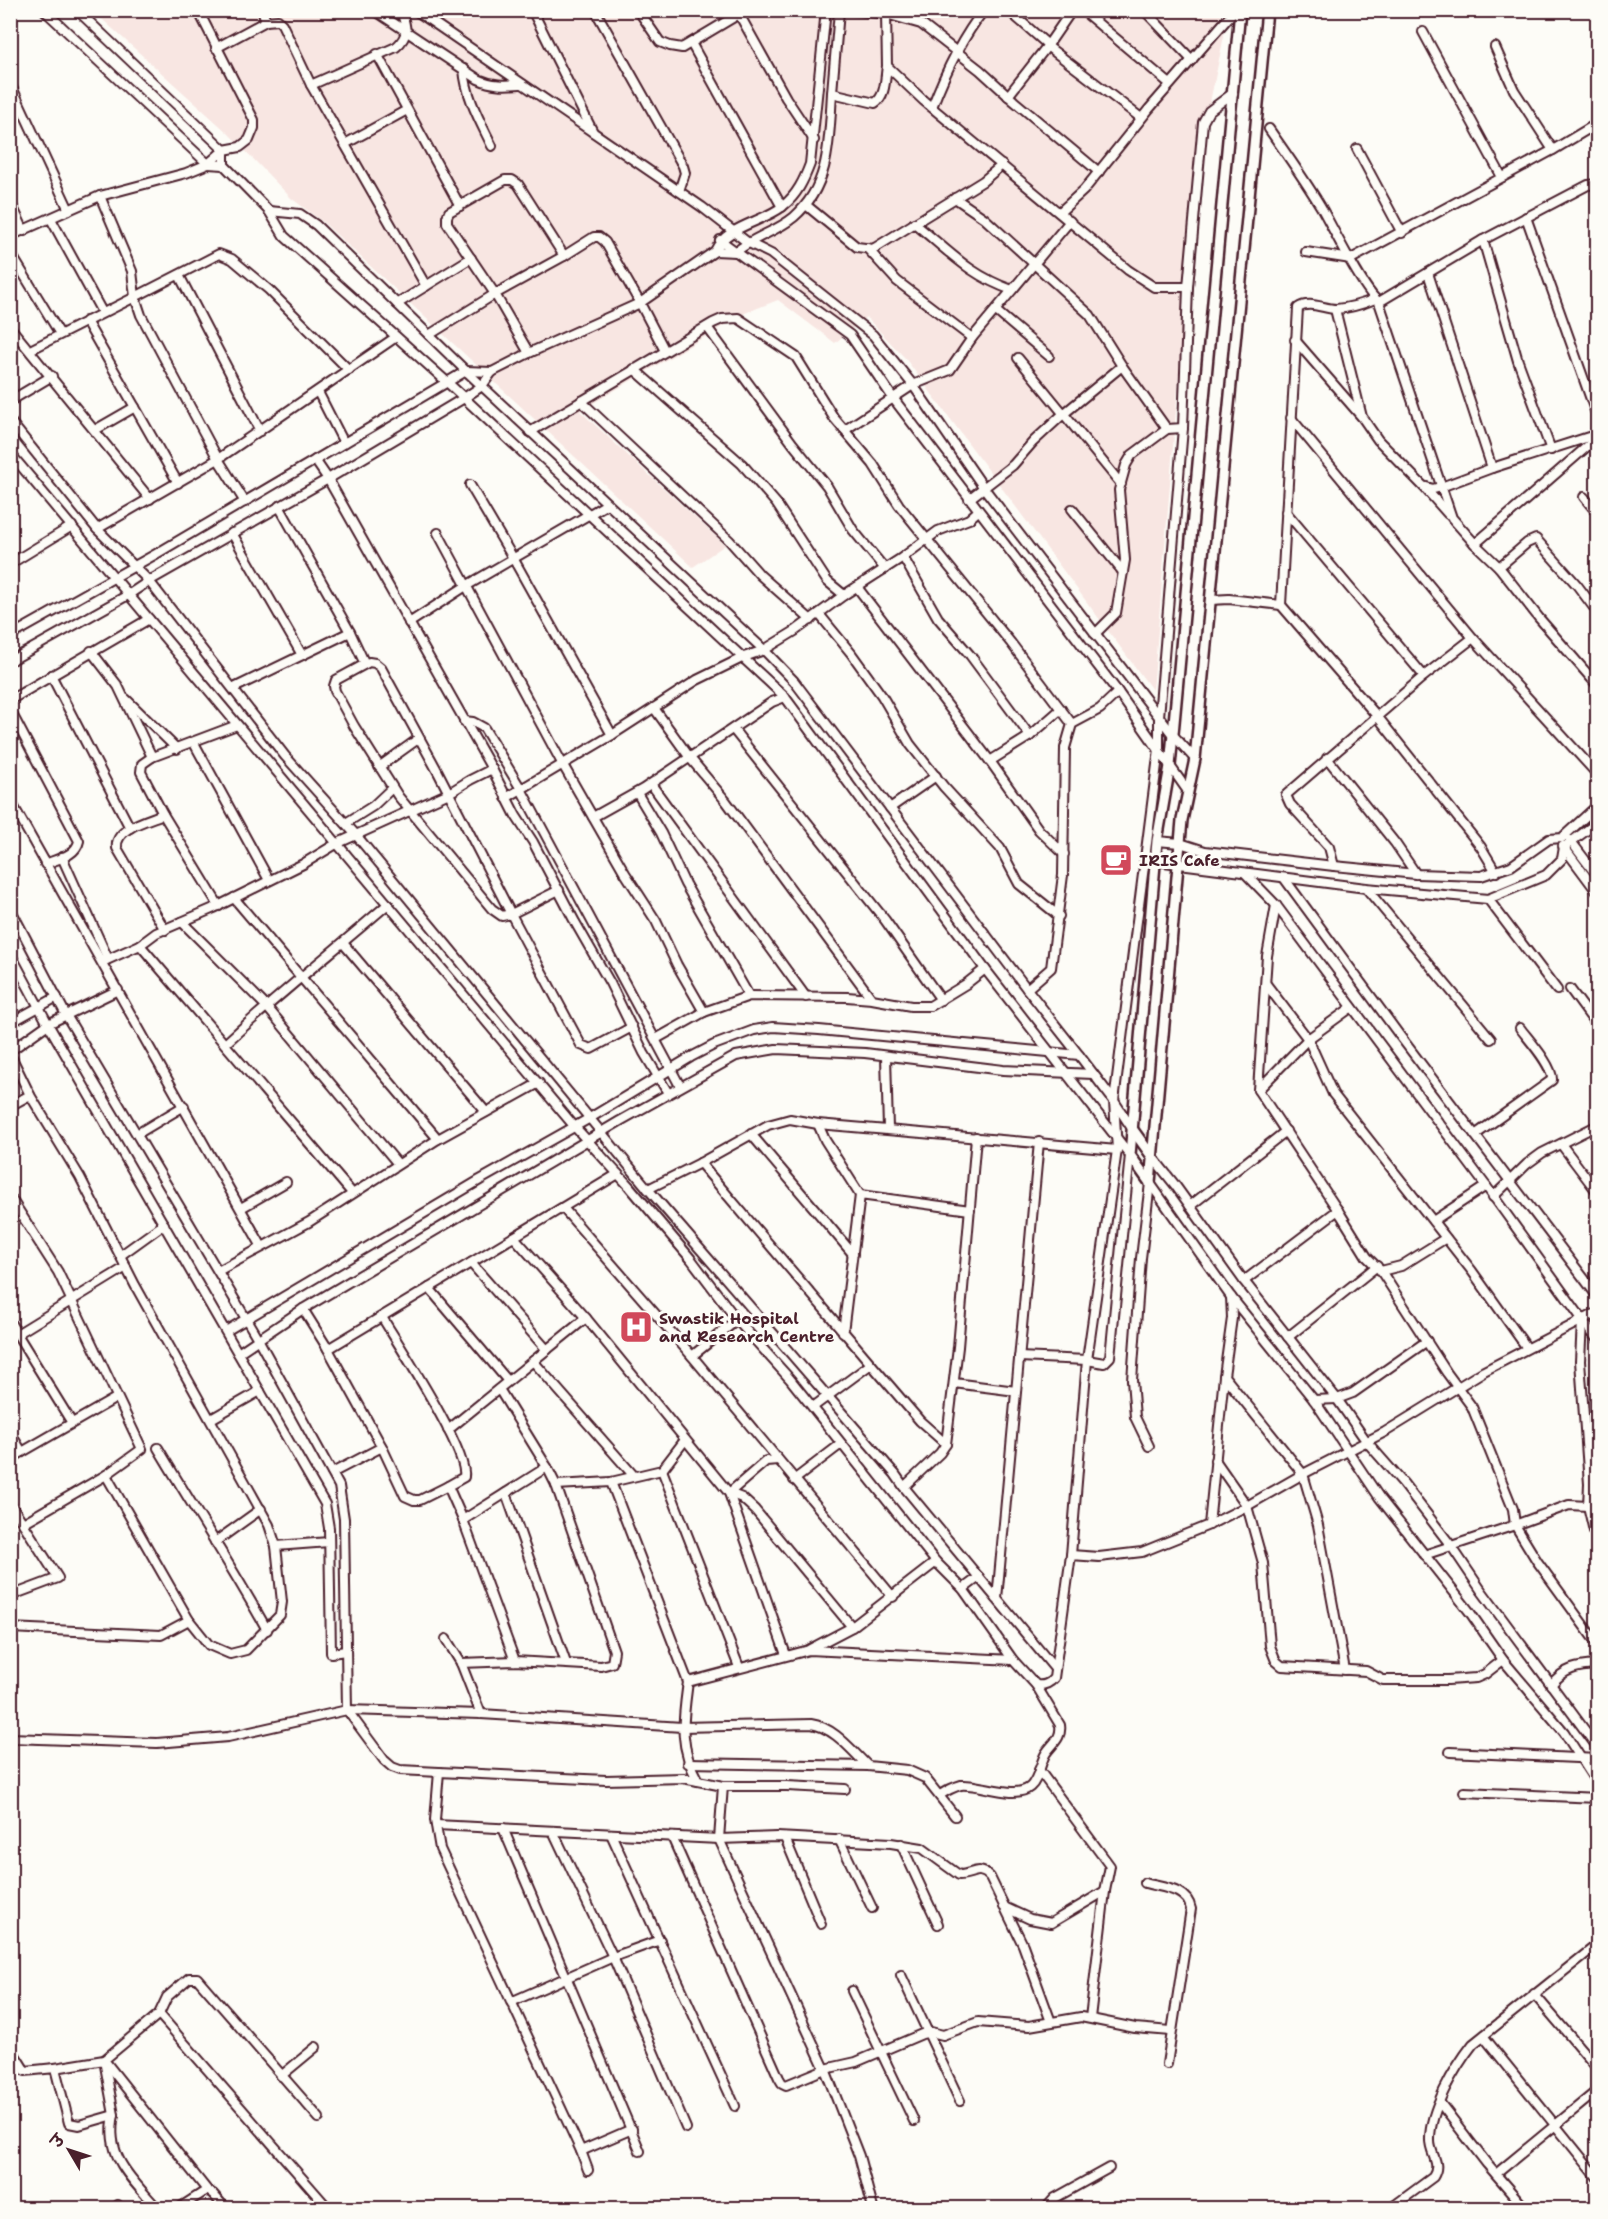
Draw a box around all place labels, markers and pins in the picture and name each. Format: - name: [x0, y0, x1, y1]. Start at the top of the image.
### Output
- cafe icon: IRIS Cafe: [1098, 842, 1134, 878]
- place label: IRIS Cafe: [1139, 850, 1220, 871]
- place label: Swastik Hospital and Research Centre: [659, 1308, 835, 1347]
- hospital icon: Swastik Hospital and Research Centre: [618, 1309, 654, 1345]

